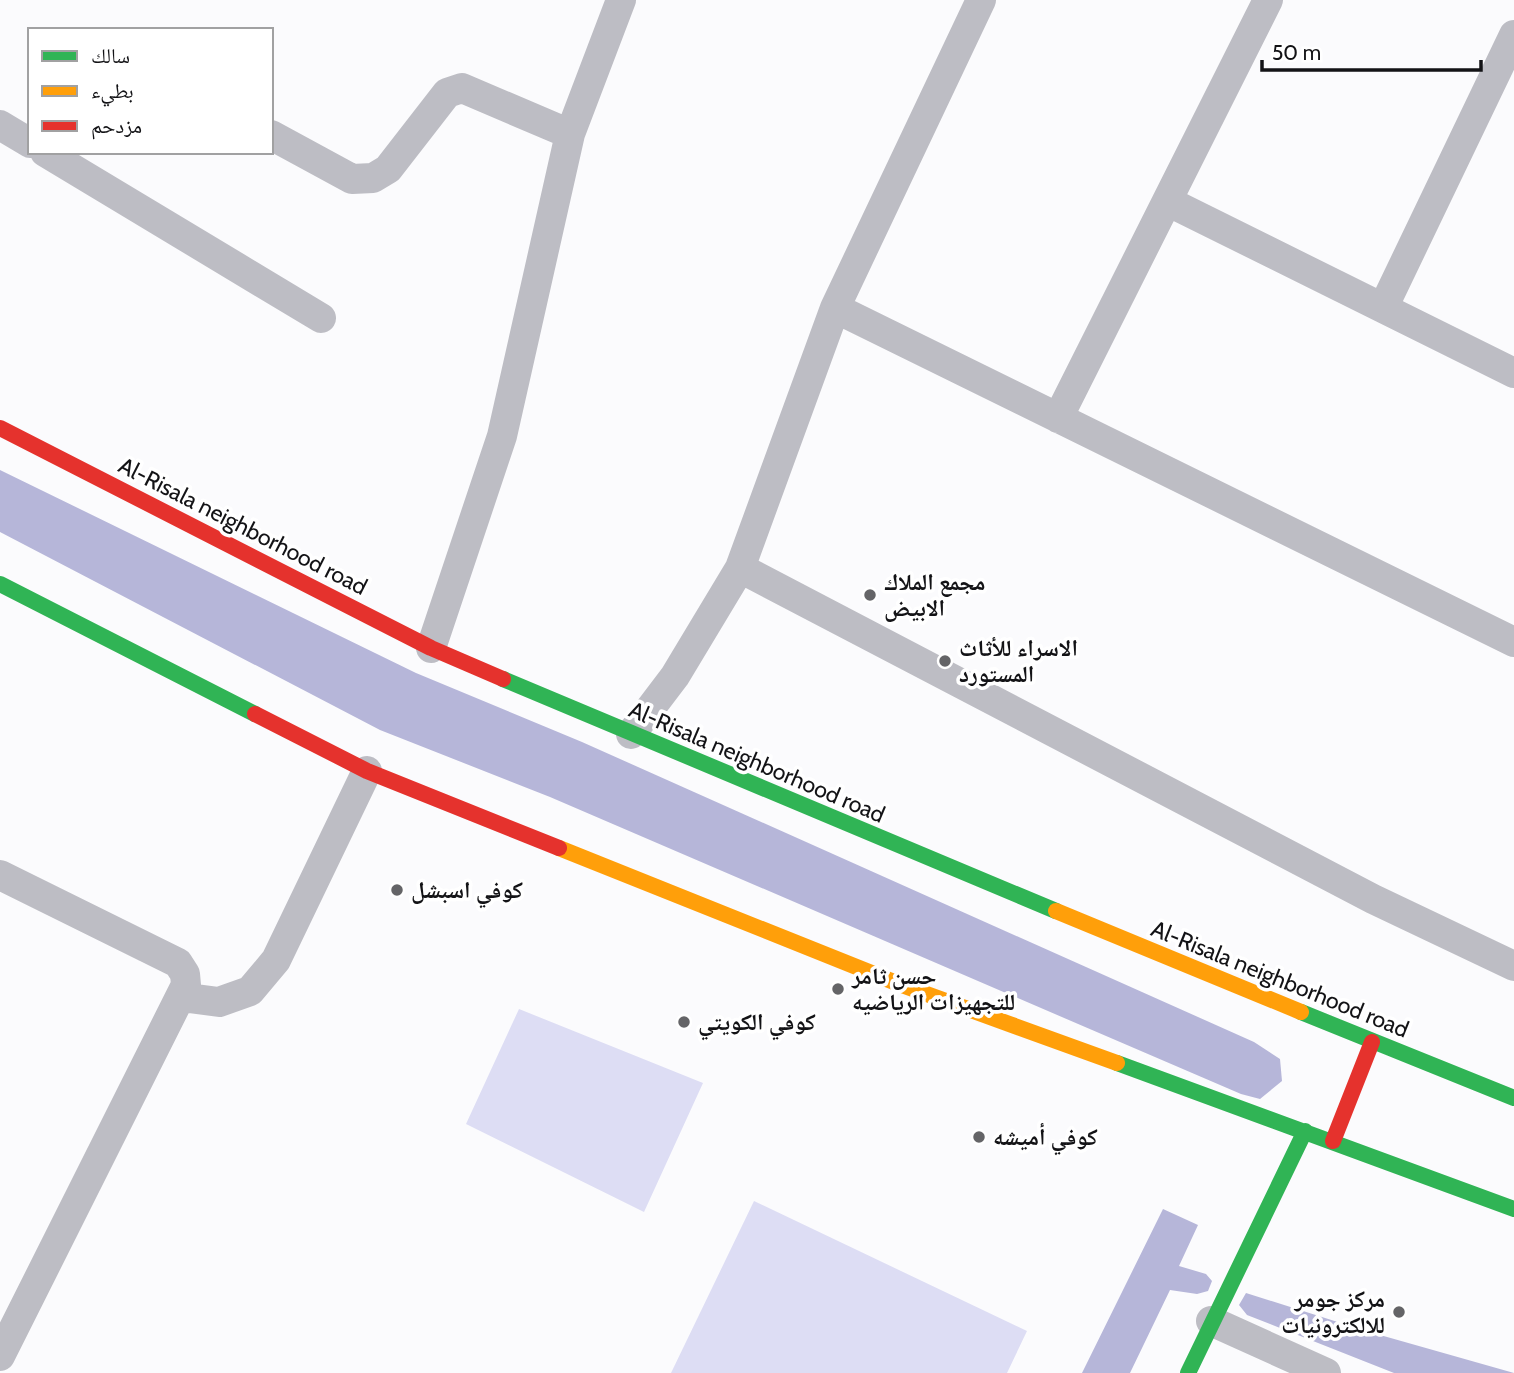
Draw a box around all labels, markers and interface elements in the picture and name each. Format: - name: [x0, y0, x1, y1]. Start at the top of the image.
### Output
- legend: [28, 28, 273, 154]
- scale bar: [1262, 28, 1481, 72]
- text: 50 m: [1272, 40, 1321, 65]
- text: سالك: [91, 43, 130, 68]
- text: بطيء: [91, 78, 134, 107]
- text: مزدحم: [91, 113, 142, 140]
- street label: Al-Risala neighborhood road: [114, 451, 372, 601]
- place label: مجمع الملاك الابيض: [884, 568, 985, 622]
- marker: مجمع الملاك الابيض: [862, 587, 878, 603]
- place label: الاسراء للأثاث المستورد: [959, 634, 1078, 688]
- marker: الاسراء للأثاث المستورد: [937, 653, 953, 669]
- street label: Al-Risala neighborhood road: [625, 695, 889, 829]
- place label: كوفي اسبشل: [411, 876, 523, 909]
- marker: كوفي اسبشل: [389, 882, 405, 898]
- street label: Al-Risala neighborhood road: [1147, 914, 1413, 1044]
- place label: حسن ثامر للتجهيزات الرياضيه: [851, 962, 1015, 1016]
- marker: حسن ثامر للتجهيزات الرياضيه: [830, 981, 846, 997]
- place label: كوفي الكويتي: [698, 1008, 816, 1041]
- marker: كوفي الكويتي: [676, 1014, 692, 1030]
- place label: كوفي أميشه: [993, 1122, 1098, 1156]
- marker: كوفي أميشه: [971, 1129, 987, 1145]
- place label: مركز جومر للالكترونيات: [1281, 1285, 1385, 1339]
- marker: مركز جومر للالكترونيات: [1391, 1304, 1407, 1320]

